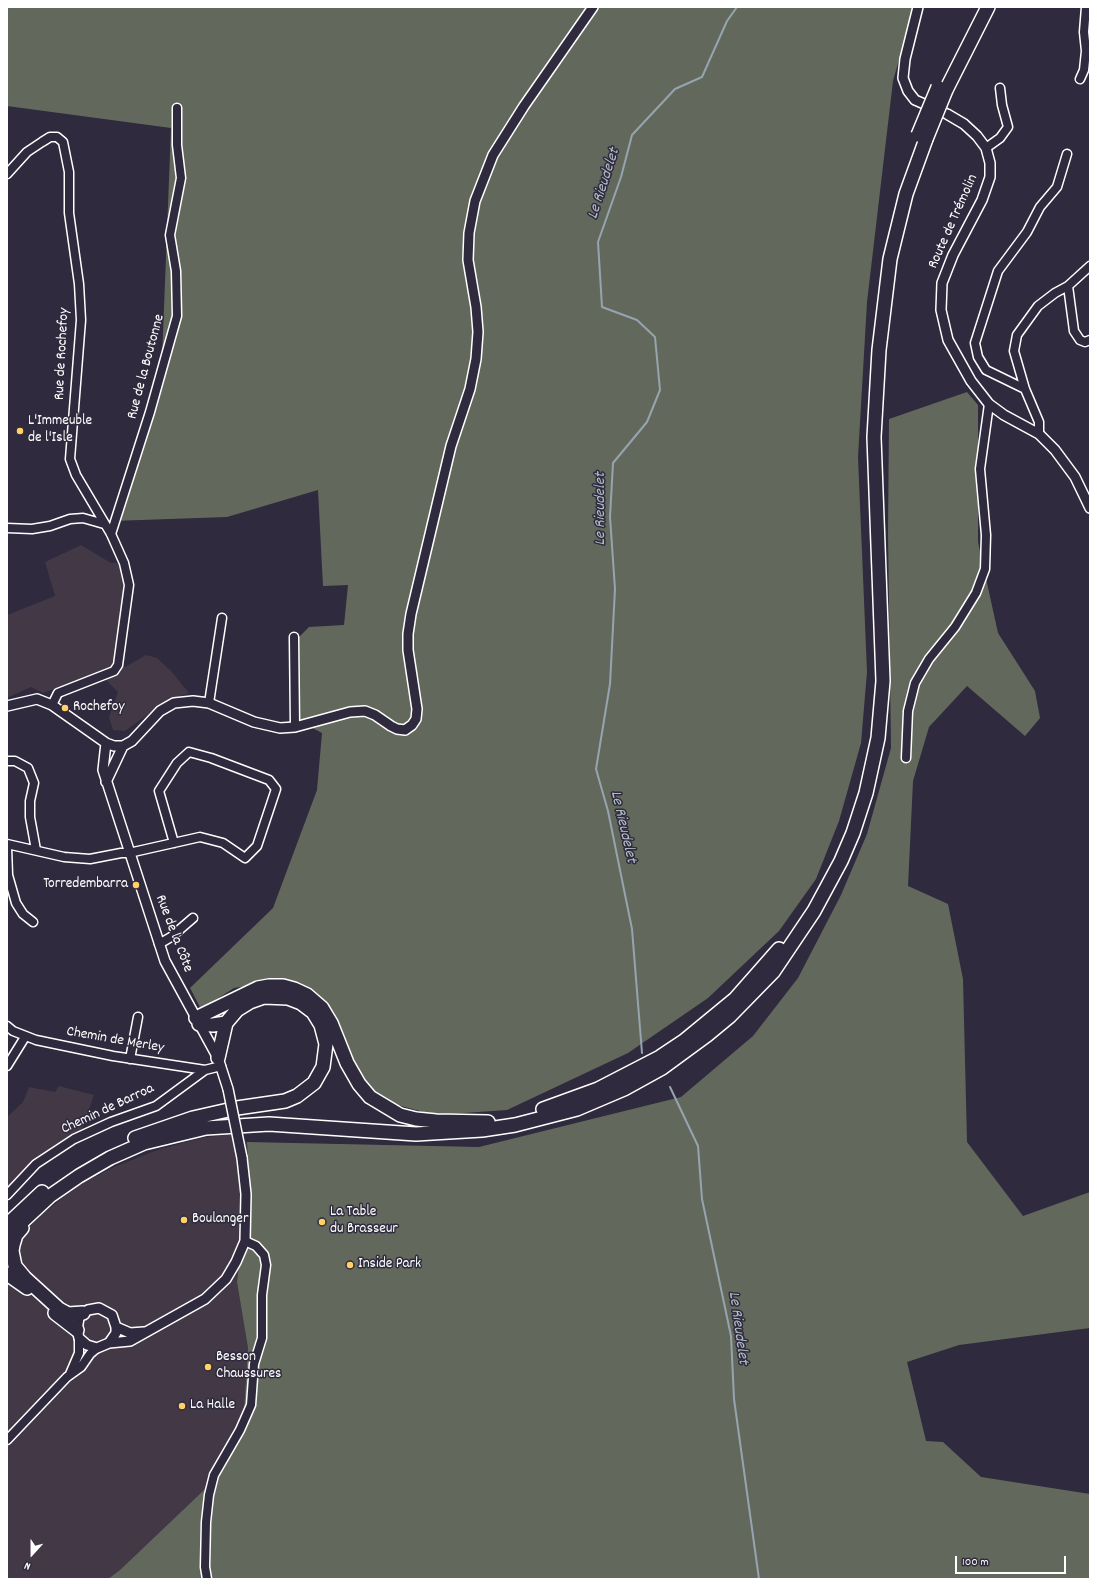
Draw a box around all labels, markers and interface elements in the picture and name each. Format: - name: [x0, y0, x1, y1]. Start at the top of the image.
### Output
- water label: Le Rieudelet: [585, 146, 625, 222]
- street label: Route de Trémolin: [925, 172, 983, 272]
- street label: Rue de Rochefoy: [52, 307, 74, 401]
- street label: Rue de la Boutonne: [124, 313, 170, 421]
- place label: L'Immeuble de l'Isle: [28, 413, 92, 448]
- marker: L'Immeuble de l'Isle: [15, 426, 25, 436]
- water label: Le Rieudelet: [592, 472, 612, 546]
- place label: Rochefoy: [73, 699, 125, 717]
- marker: Rochefoy: [60, 703, 70, 713]
- water label: Le Rieudelet: [604, 789, 640, 865]
- place label: Torredembarra: [43, 876, 128, 894]
- marker: Torredembarra: [131, 880, 141, 890]
- street label: Rue de la Côte: [150, 893, 196, 975]
- street label: Chemin de Merley: [65, 1024, 165, 1058]
- street label: Chemin de Barroa: [59, 1081, 157, 1139]
- place label: La Table du Brasseur: [330, 1204, 398, 1239]
- place label: Boulanger: [192, 1211, 249, 1229]
- marker: Boulanger: [179, 1215, 189, 1225]
- marker: La Table du Brasseur: [317, 1217, 327, 1227]
- place label: Inside Park: [358, 1256, 421, 1274]
- marker: Inside Park: [345, 1260, 355, 1270]
- water label: Le Rieudelet: [722, 1290, 752, 1366]
- place label: Besson Chaussures: [216, 1349, 281, 1384]
- marker: Besson Chaussures: [203, 1362, 213, 1372]
- place label: La Halle: [190, 1397, 235, 1415]
- marker: La Halle: [177, 1401, 187, 1411]
- north arrow: [12, 1534, 52, 1574]
- scale bar: [957, 1548, 1068, 1574]
- text: 100 m: [962, 1554, 989, 1571]
- text: N: [22, 1557, 33, 1574]

